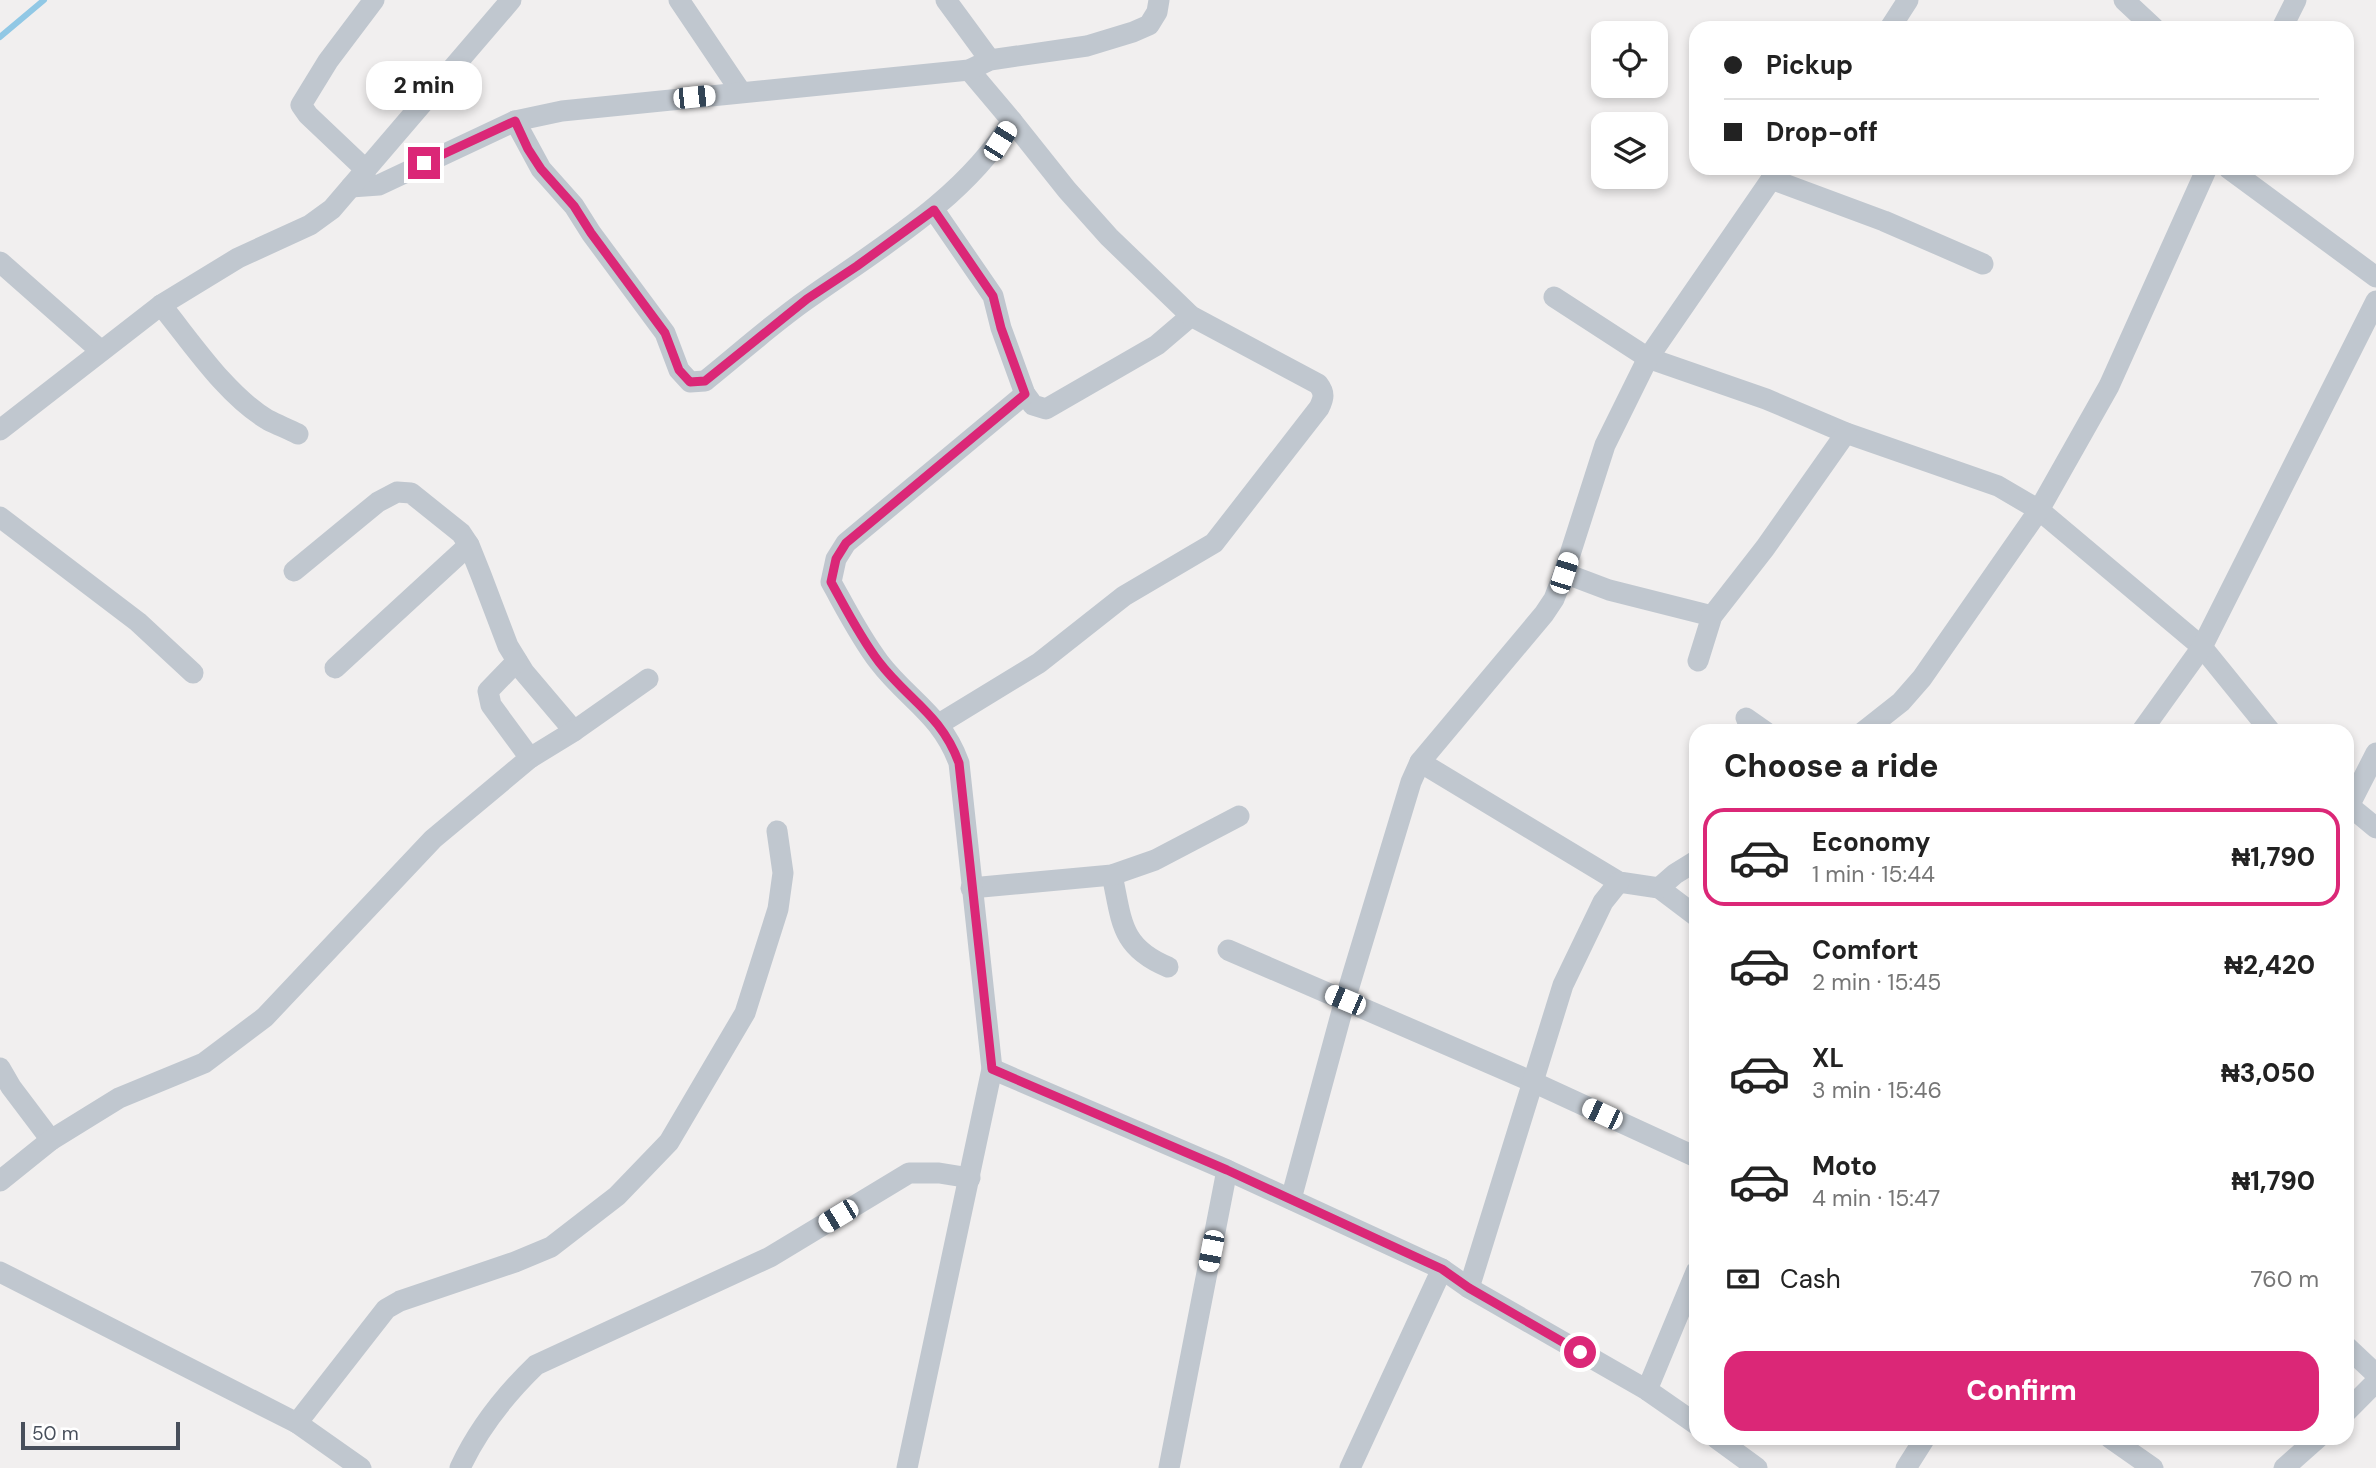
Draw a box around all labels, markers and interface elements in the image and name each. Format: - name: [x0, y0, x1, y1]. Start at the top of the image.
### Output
- map controls: [1591, 21, 1668, 189]
- button: locate: [1591, 21, 1668, 98]
- text: Pickup: [1766, 48, 1853, 82]
- callout: 2 min: [366, 61, 482, 110]
- text: 2 min: [393, 70, 455, 100]
- car: [673, 84, 716, 110]
- button: layers: [1591, 112, 1668, 189]
- text: Drop-off: [1766, 115, 1878, 149]
- car: [980, 118, 1021, 164]
- route end: [408, 147, 440, 179]
- car: [1548, 550, 1581, 596]
- text: Choose a ride: [1724, 745, 1939, 787]
- text: Economy: [1812, 825, 1930, 859]
- icon: car: [1728, 826, 1791, 889]
- text: ₦1,790: [2231, 840, 2315, 874]
- text: 1 min · 15:44: [1812, 859, 1935, 889]
- text: Comfort: [1812, 933, 1918, 967]
- icon: car: [1728, 934, 1791, 997]
- text: ₦2,420: [2224, 948, 2315, 982]
- text: 2 min · 15:45: [1812, 967, 1941, 997]
- car: [1322, 982, 1369, 1018]
- text: XL: [1812, 1041, 1844, 1075]
- icon: car: [1728, 1042, 1791, 1105]
- text: ₦3,050: [2221, 1056, 2315, 1090]
- text: 3 min · 15:46: [1812, 1075, 1942, 1105]
- car: [1579, 1096, 1626, 1132]
- text: Moto: [1812, 1149, 1877, 1183]
- icon: car: [1728, 1150, 1791, 1213]
- text: ₦1,790: [2231, 1164, 2315, 1198]
- text: 4 min · 15:47: [1812, 1183, 1940, 1213]
- car: [815, 1196, 862, 1236]
- car: [1197, 1228, 1226, 1274]
- icon: cash: [1724, 1260, 1762, 1298]
- text: Cash: [1780, 1262, 1841, 1296]
- text: 760 m: [2251, 1264, 2319, 1294]
- route start: [1564, 1336, 1596, 1368]
- button: Confirm: [1724, 1351, 2319, 1431]
- scale bar: [21, 1419, 180, 1451]
- text: 50 m: [32, 1421, 79, 1446]

